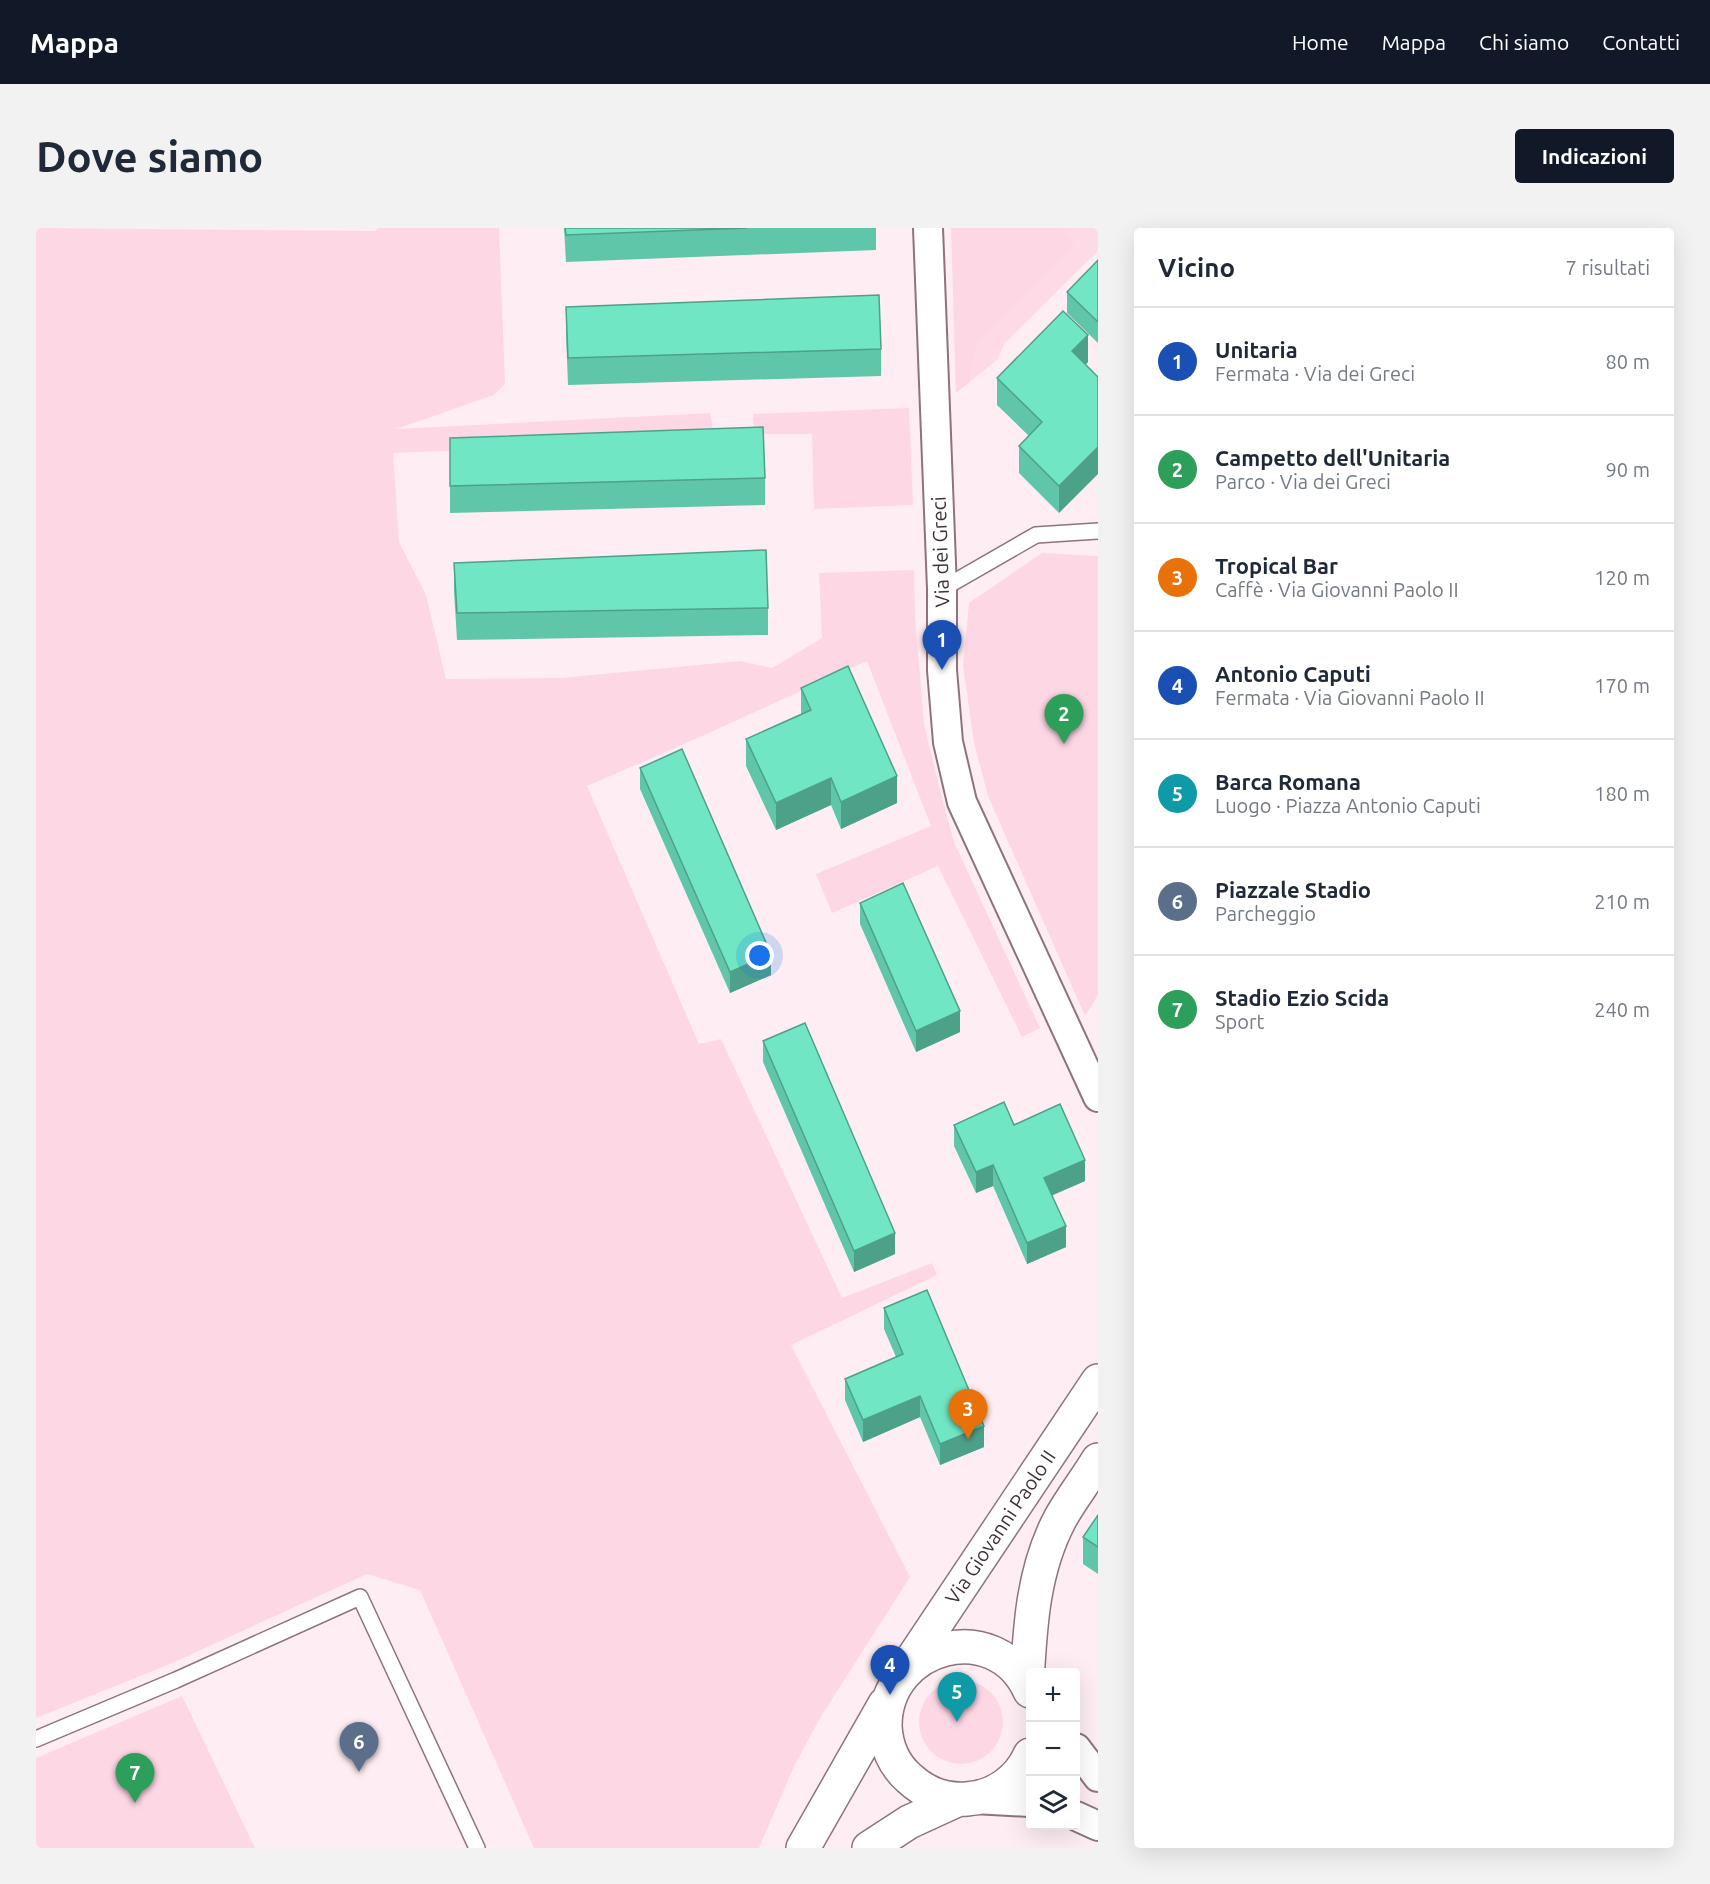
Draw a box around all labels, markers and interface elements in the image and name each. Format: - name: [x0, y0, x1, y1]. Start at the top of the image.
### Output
- text: Mappa: [30, 27, 119, 58]
- text: Home: [1292, 30, 1349, 54]
- text: Mappa: [1382, 30, 1446, 54]
- text: Chi siamo: [1479, 30, 1569, 54]
- text: Contatti: [1602, 30, 1680, 54]
- button: Indicazioni: [1515, 129, 1674, 183]
- text: Dove siamo: [36, 133, 263, 180]
- text: Vicino: [1158, 253, 1235, 282]
- text: 7 risultati: [1566, 256, 1650, 279]
- text: Unitaria: [1215, 337, 1298, 362]
- text: 1: [1172, 350, 1183, 373]
- text: 80 m: [1606, 350, 1650, 373]
- text: Fermata · Via dei Greci: [1215, 362, 1415, 385]
- text: Campetto dell'Unitaria: [1215, 445, 1450, 470]
- text: 2: [1172, 458, 1183, 481]
- text: 90 m: [1606, 458, 1650, 481]
- text: Parco · Via dei Greci: [1215, 470, 1391, 493]
- street label: Via dei Greci: [927, 496, 953, 608]
- text: Tropical Bar: [1215, 553, 1338, 578]
- text: 3: [1172, 566, 1183, 589]
- text: 120 m: [1594, 566, 1650, 589]
- text: Caffè · Via Giovanni Paolo II: [1215, 578, 1459, 601]
- pin: 1: [922, 620, 962, 670]
- text: Antonio Caputi: [1215, 661, 1371, 686]
- text: 4: [1172, 674, 1183, 697]
- text: 170 m: [1594, 674, 1650, 697]
- text: Fermata · Via Giovanni Paolo II: [1215, 686, 1485, 709]
- pin: 2: [1044, 694, 1084, 744]
- text: Barca Romana: [1215, 769, 1361, 794]
- text: 5: [1172, 782, 1183, 805]
- text: 180 m: [1594, 782, 1650, 805]
- text: Luogo · Piazza Antonio Caputi: [1215, 794, 1481, 817]
- text: Piazzale Stadio: [1215, 877, 1371, 902]
- text: 6: [1172, 890, 1183, 913]
- text: 210 m: [1594, 890, 1650, 913]
- text: Parcheggio: [1215, 902, 1316, 925]
- your location: [745, 941, 774, 970]
- text: Stadio Ezio Scida: [1215, 985, 1389, 1010]
- text: 7: [1172, 998, 1183, 1021]
- text: 240 m: [1594, 998, 1650, 1021]
- text: Sport: [1215, 1010, 1264, 1033]
- pin: 3: [948, 1390, 988, 1439]
- street label: Via Giovanni Paolo II: [940, 1446, 1060, 1608]
- pin: 4: [870, 1646, 910, 1695]
- map controls: [1026, 1668, 1080, 1830]
- button: +: [1026, 1668, 1080, 1722]
- pin: 5: [938, 1672, 976, 1722]
- pin: 6: [340, 1722, 378, 1772]
- button: −: [1026, 1722, 1080, 1776]
- pin: 7: [116, 1754, 154, 1803]
- button: layers: [1026, 1776, 1080, 1830]

